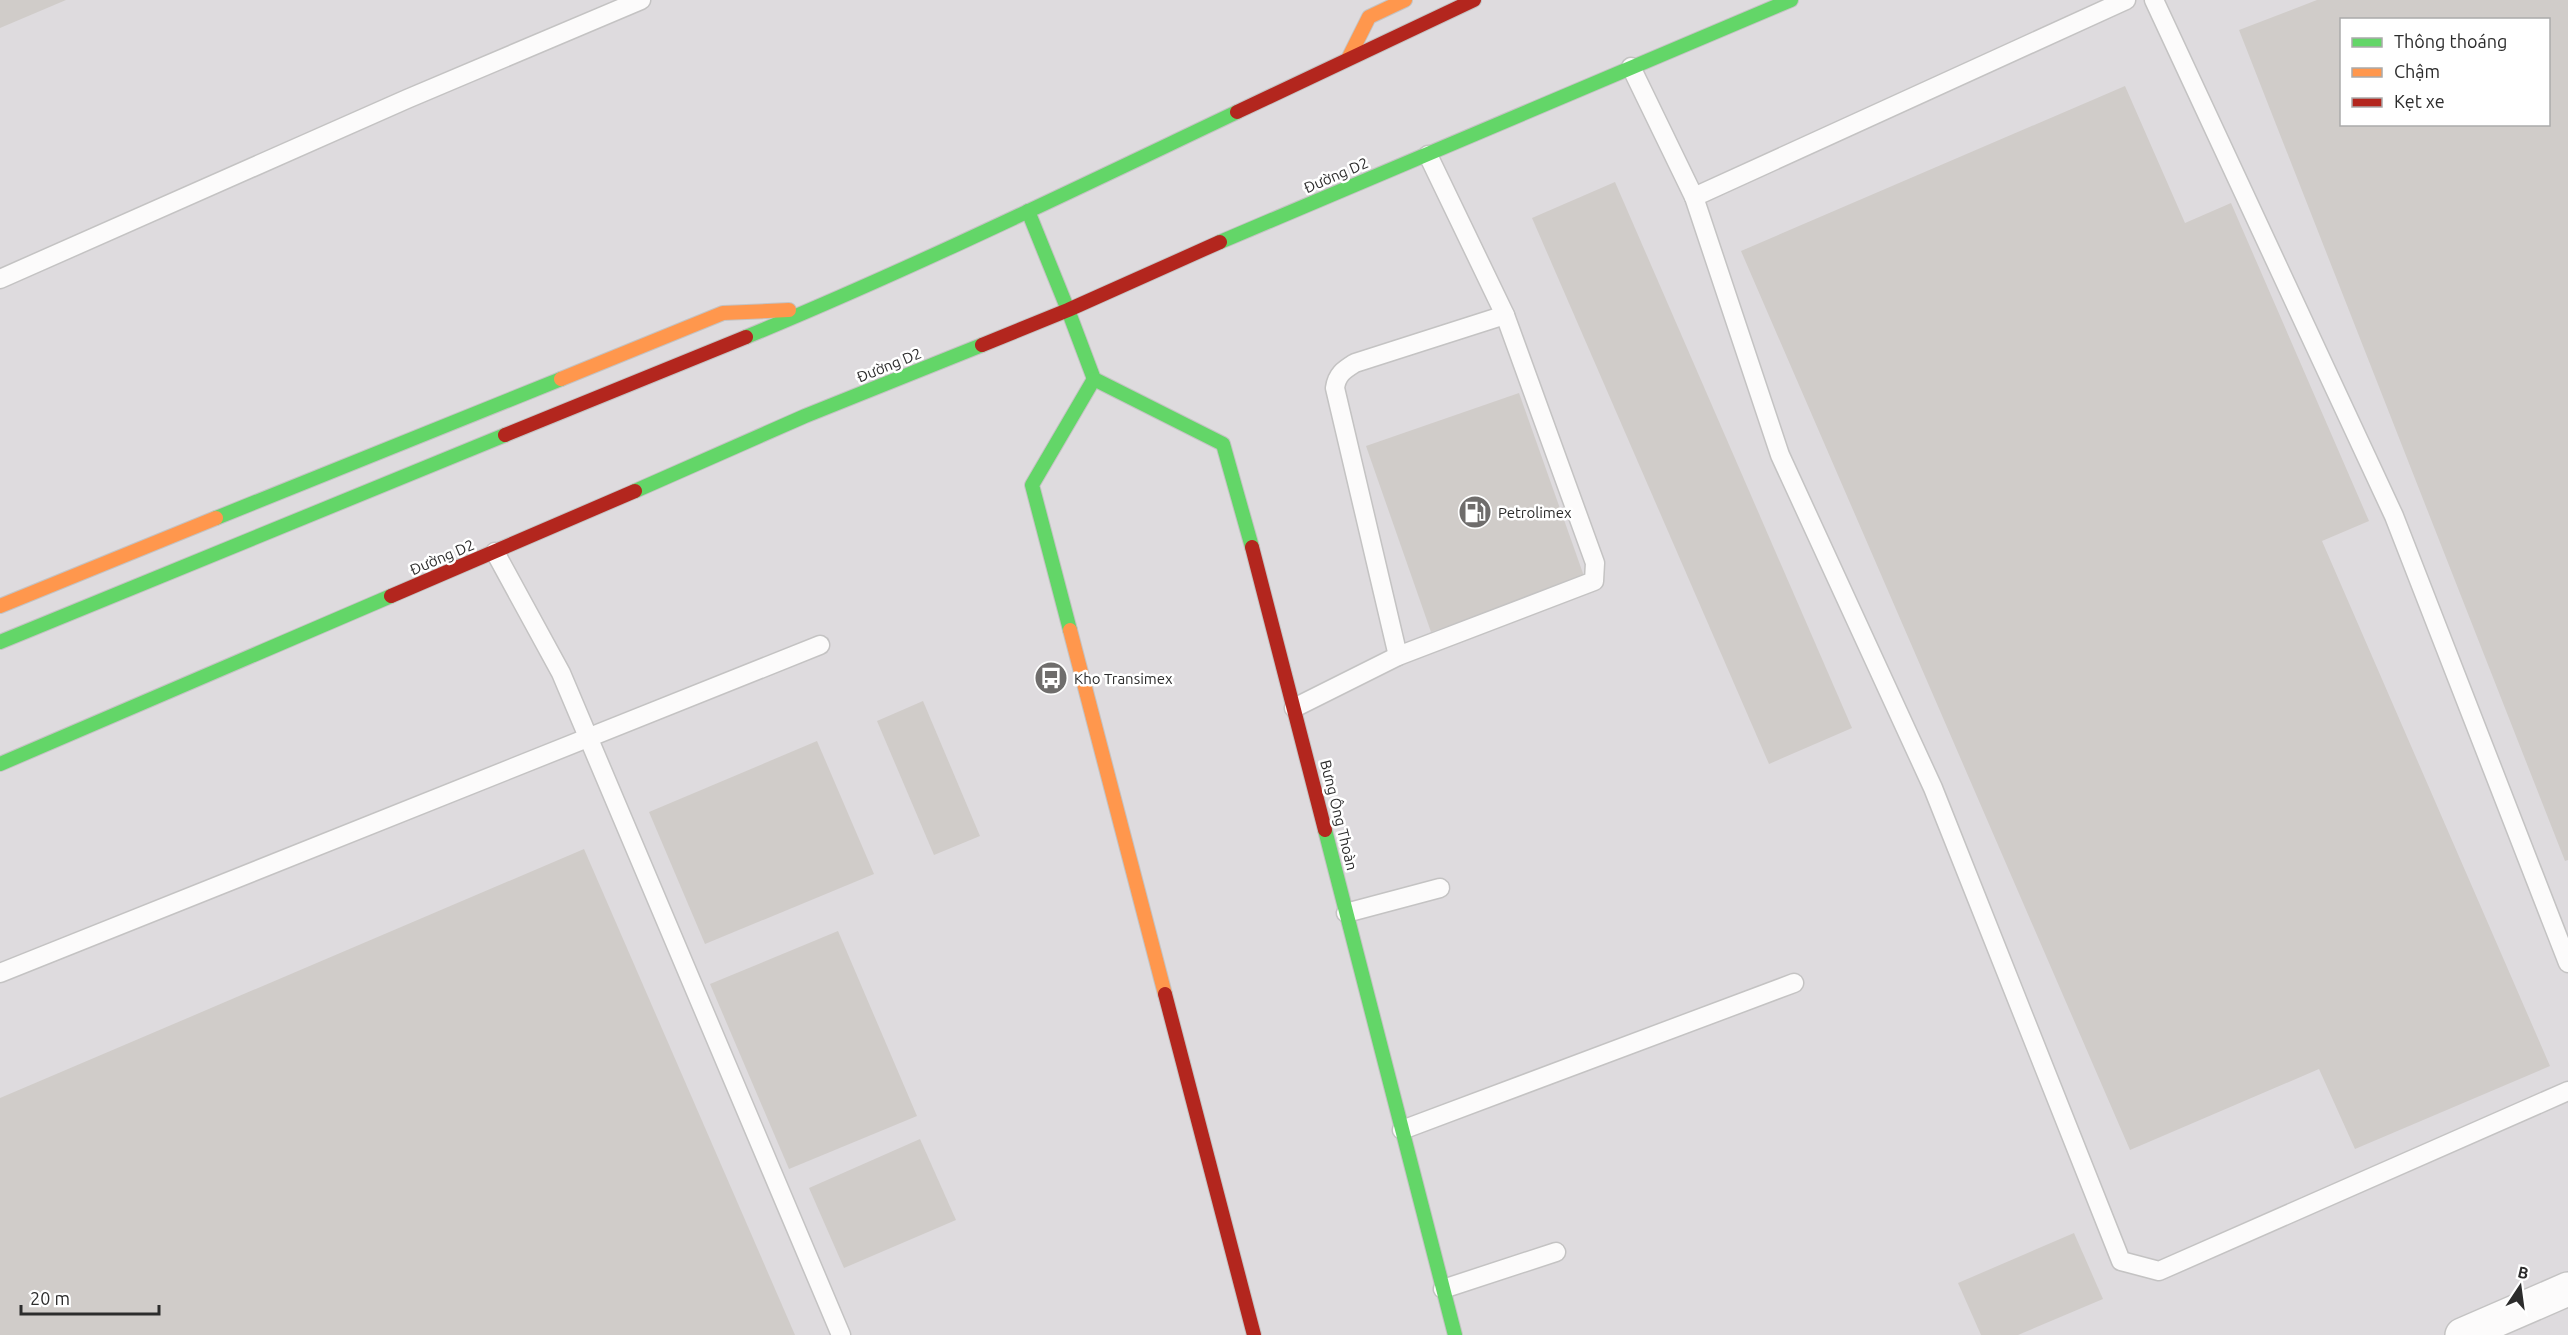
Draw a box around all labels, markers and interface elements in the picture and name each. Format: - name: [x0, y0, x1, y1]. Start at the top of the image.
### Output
- legend: [2340, 18, 2550, 126]
- text: Thông thoáng: [2394, 31, 2507, 51]
- text: Chậm: [2394, 61, 2440, 81]
- text: Kẹt xe: [2394, 91, 2445, 111]
- street label: Đường D2: [1301, 154, 1371, 196]
- street label: Đường D2: [854, 344, 924, 386]
- fuel station icon: Petrolimex: [1457, 494, 1493, 530]
- place label: Petrolimex: [1498, 504, 1572, 521]
- street label: Đường D2: [407, 536, 477, 578]
- bus stop icon: Kho Transimex: [1033, 660, 1069, 696]
- place label: Kho Transimex: [1074, 670, 1173, 687]
- street label: Bưng Ông Thoàn: [1317, 758, 1361, 872]
- north arrow: [2490, 1257, 2550, 1317]
- text: B: [2516, 1262, 2531, 1282]
- scale bar: [21, 1278, 159, 1316]
- text: 20 m: [30, 1288, 70, 1308]

